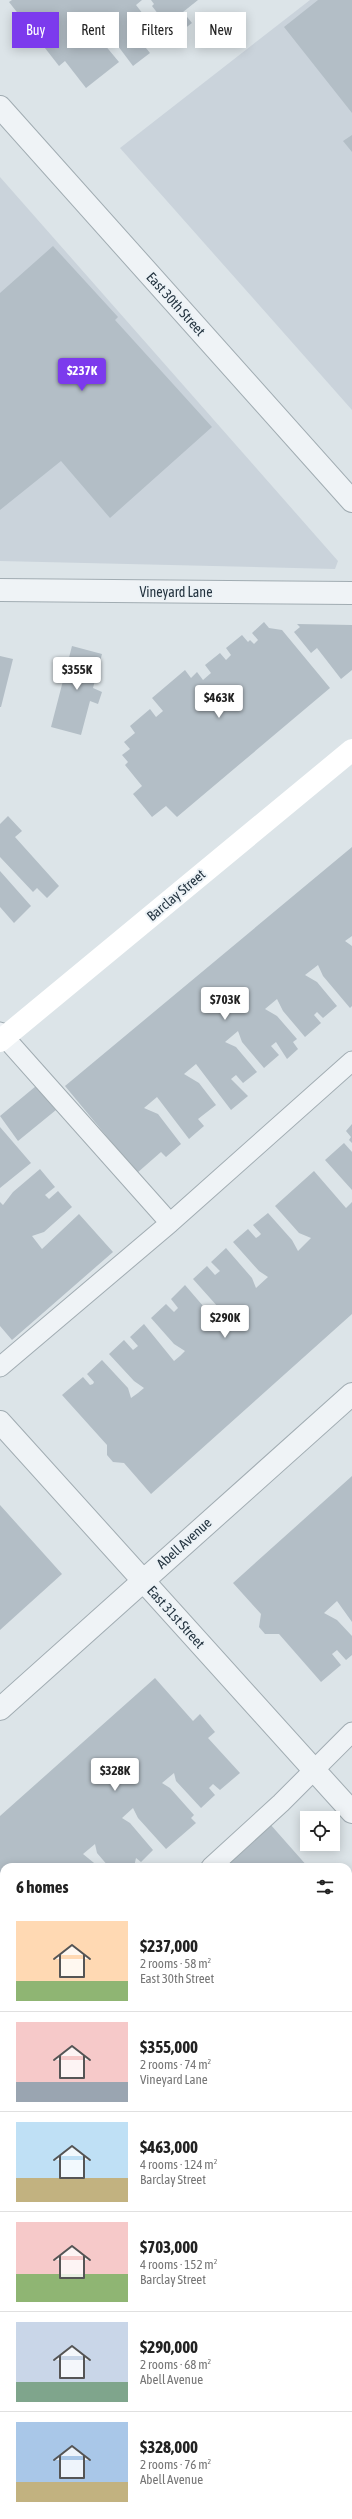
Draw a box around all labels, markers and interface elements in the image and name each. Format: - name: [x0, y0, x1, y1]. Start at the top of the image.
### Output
- chip: Buy: [12, 12, 59, 48]
- chip: Rent: [67, 12, 119, 48]
- chip: Filters: [127, 12, 187, 48]
- chip: New: [195, 12, 246, 48]
- street label: East 30th Street: [143, 269, 209, 339]
- pin: $237K: [54, 358, 110, 392]
- text: $237K: [67, 363, 97, 378]
- street label: Vineyard Lane: [140, 584, 212, 600]
- pin: $355K: [49, 657, 105, 691]
- text: $355K: [62, 662, 92, 677]
- pin: $463K: [191, 685, 247, 719]
- text: $463K: [204, 690, 234, 705]
- street label: Barclay Street: [144, 866, 208, 924]
- pin: $703K: [197, 987, 253, 1021]
- text: $703K: [210, 992, 240, 1007]
- pin: $290K: [197, 1305, 253, 1339]
- text: $290K: [210, 1310, 240, 1325]
- street label: Abell Avenue: [153, 1514, 215, 1572]
- street label: East 31st Street: [144, 1583, 208, 1651]
- pin: $328K: [87, 1758, 143, 1792]
- text: $328K: [100, 1763, 130, 1778]
- map controls: [300, 1811, 340, 1851]
- button: locate: [300, 1811, 340, 1851]
- icon: filters: [314, 1876, 336, 1898]
- text: 6 homes: [16, 1877, 69, 1897]
- text: $237,000: [140, 1936, 198, 1956]
- icon: home: [48, 1937, 96, 1985]
- text: 2 rooms · 58 m²: [140, 1956, 211, 1971]
- text: East 30th Street: [140, 1971, 214, 1986]
- text: $355,000: [140, 2037, 198, 2057]
- icon: home: [48, 2038, 96, 2086]
- text: 2 rooms · 74 m²: [140, 2057, 211, 2072]
- text: Vineyard Lane: [140, 2072, 208, 2087]
- text: $463,000: [140, 2137, 198, 2157]
- icon: home: [48, 2138, 96, 2186]
- text: 4 rooms · 124 m²: [140, 2157, 217, 2172]
- text: Barclay Street: [140, 2172, 206, 2187]
- text: $703,000: [140, 2237, 198, 2257]
- icon: home: [48, 2238, 96, 2286]
- text: 4 rooms · 152 m²: [140, 2257, 217, 2272]
- text: Barclay Street: [140, 2272, 206, 2287]
- text: $290,000: [140, 2337, 198, 2357]
- icon: home: [48, 2338, 96, 2386]
- text: 2 rooms · 68 m²: [140, 2357, 211, 2372]
- text: Abell Avenue: [140, 2372, 203, 2387]
- text: $328,000: [140, 2437, 198, 2457]
- icon: home: [48, 2438, 96, 2486]
- text: 2 rooms · 76 m²: [140, 2457, 211, 2472]
- text: Abell Avenue: [140, 2472, 203, 2487]

